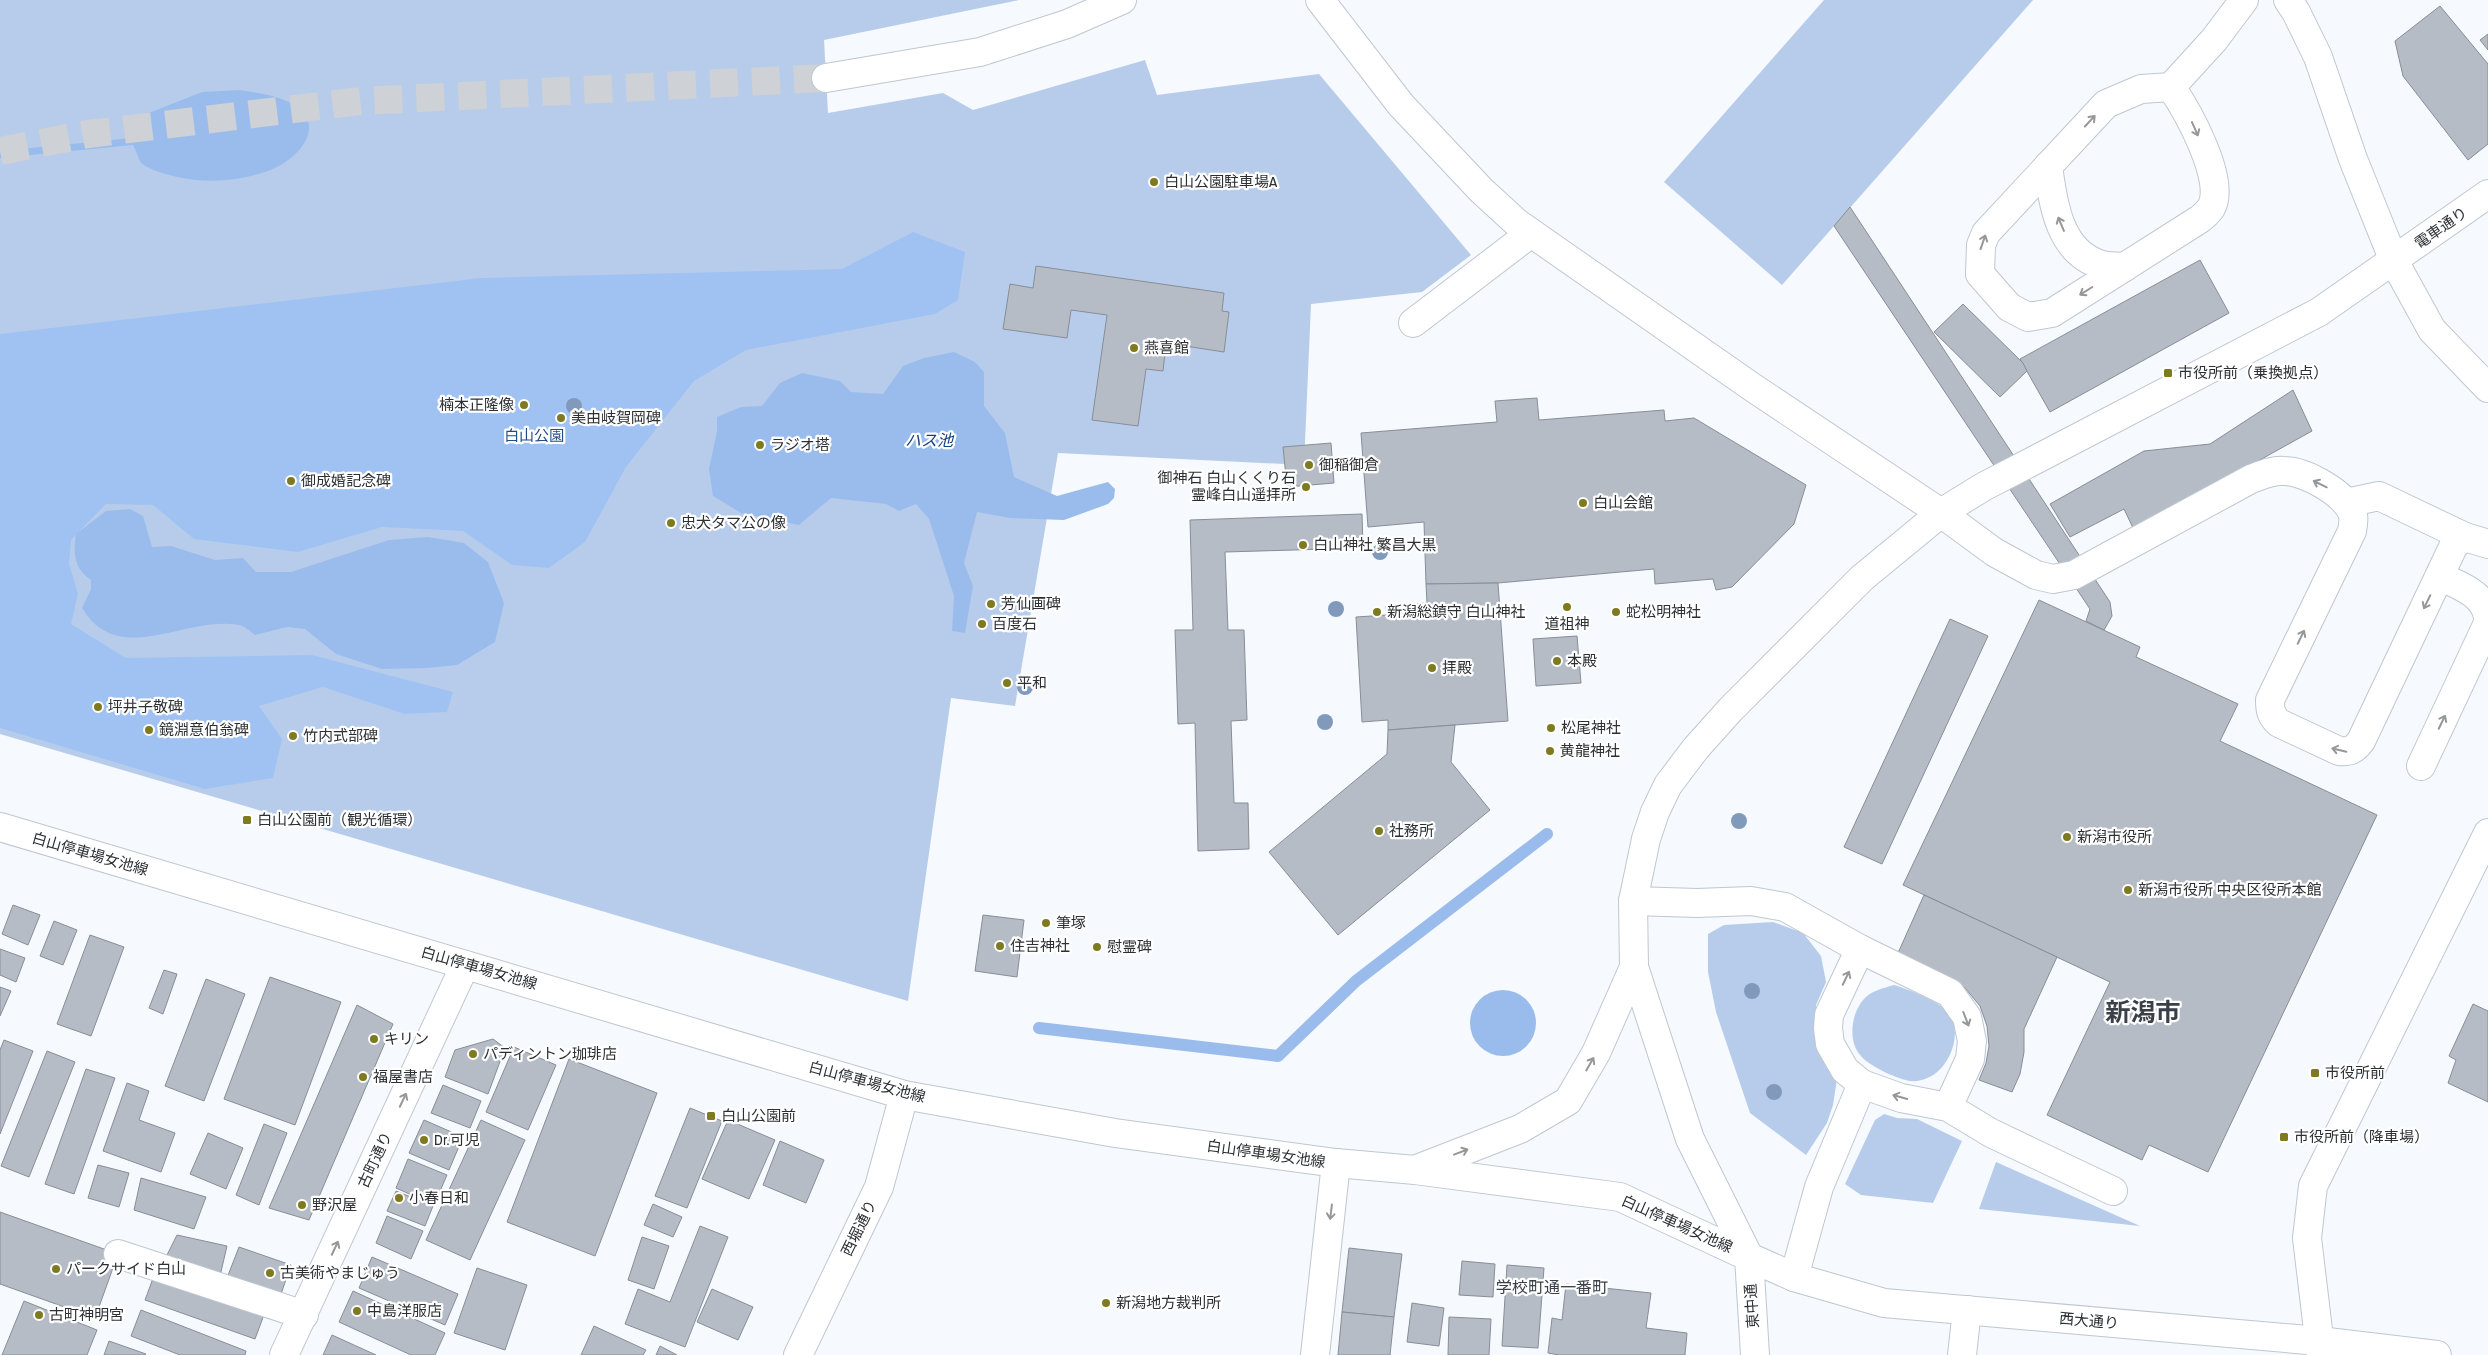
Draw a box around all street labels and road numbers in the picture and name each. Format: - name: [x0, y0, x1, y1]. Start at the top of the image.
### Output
- street label: 電車通り: [2410, 202, 2471, 253]
- street label: 白山停車場女池線: [30, 827, 151, 880]
- street label: 白山停車場女池線: [419, 941, 540, 994]
- street label: 白山停車場女池線: [806, 1056, 928, 1107]
- street label: 古町通り: [352, 1128, 397, 1191]
- street label: 白山停車場女池線: [1205, 1135, 1327, 1172]
- street label: 白山停車場女池線: [1618, 1190, 1736, 1258]
- street label: 西堀通り: [836, 1196, 881, 1259]
- street label: 東中通: [1739, 1283, 1764, 1329]
- street label: 西大通り: [2058, 1307, 2120, 1334]

